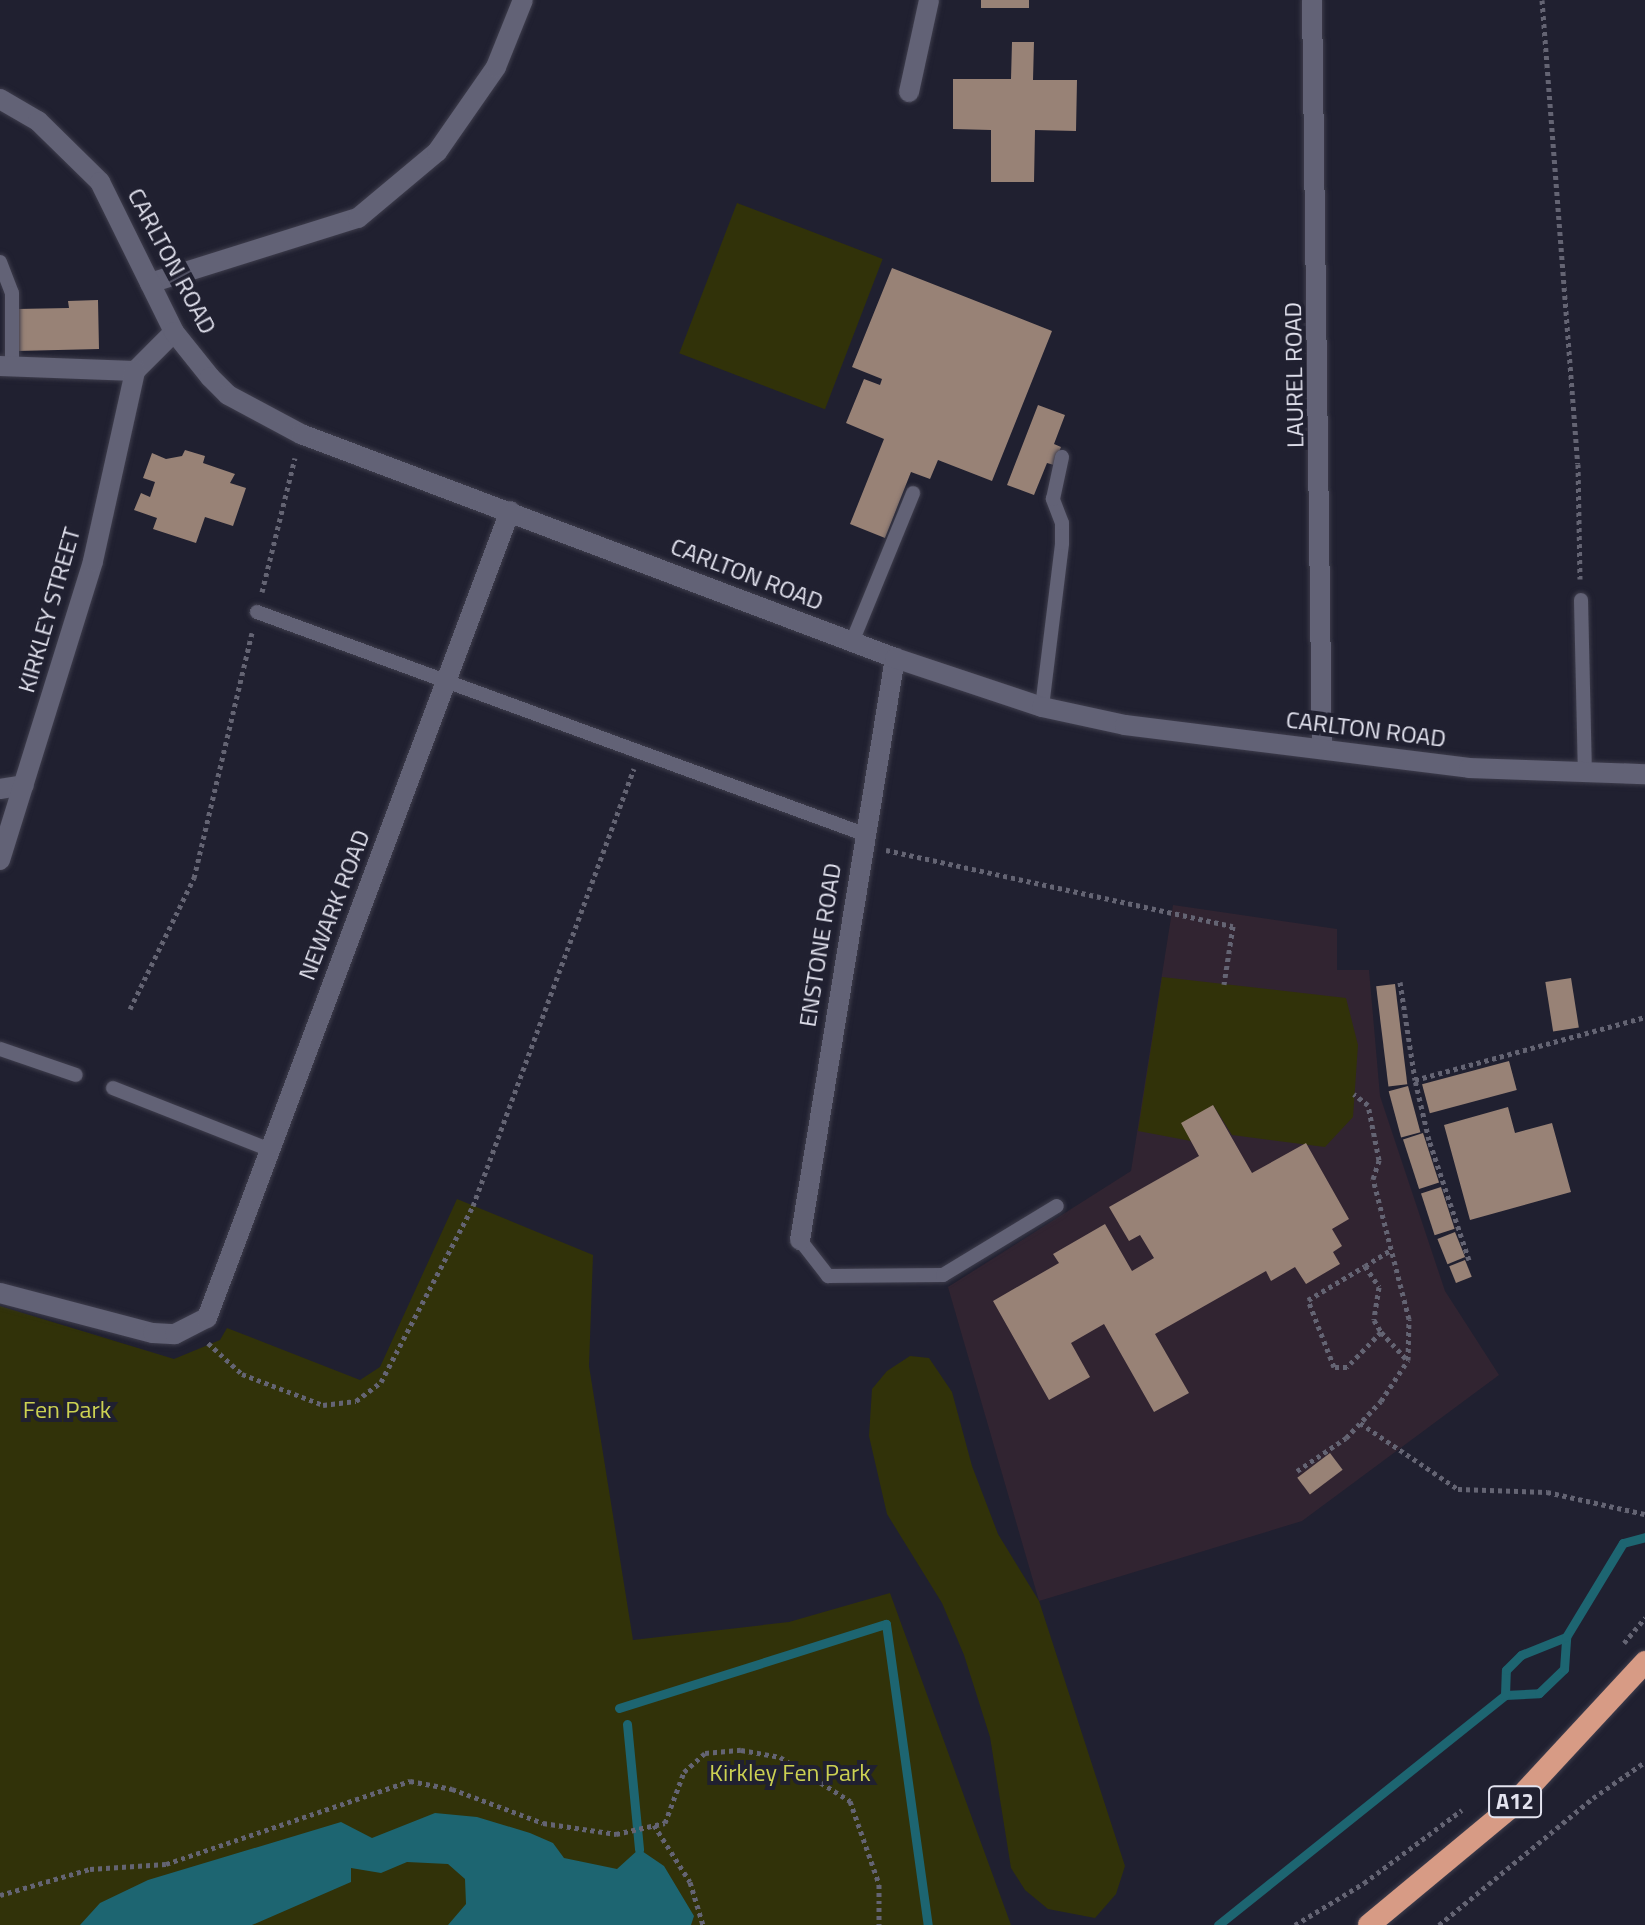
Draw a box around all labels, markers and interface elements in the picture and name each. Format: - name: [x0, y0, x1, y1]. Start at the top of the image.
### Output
- street label: CARLTON ROAD: [122, 183, 222, 339]
- street label: LAUREL ROAD: [1278, 302, 1310, 448]
- street label: KIRKLEY STREET: [12, 524, 86, 696]
- street label: CARLTON ROAD: [667, 532, 827, 616]
- street label: CARLTON ROAD: [1284, 705, 1448, 753]
- street label: NEWARK ROAD: [292, 826, 376, 984]
- street label: ENSTONE ROAD: [793, 861, 847, 1029]
- park label: Fen Park: [23, 1396, 111, 1424]
- park label: Kirkley Fen Park: [709, 1759, 871, 1787]
- road number: A12: [1487, 1784, 1543, 1820]

